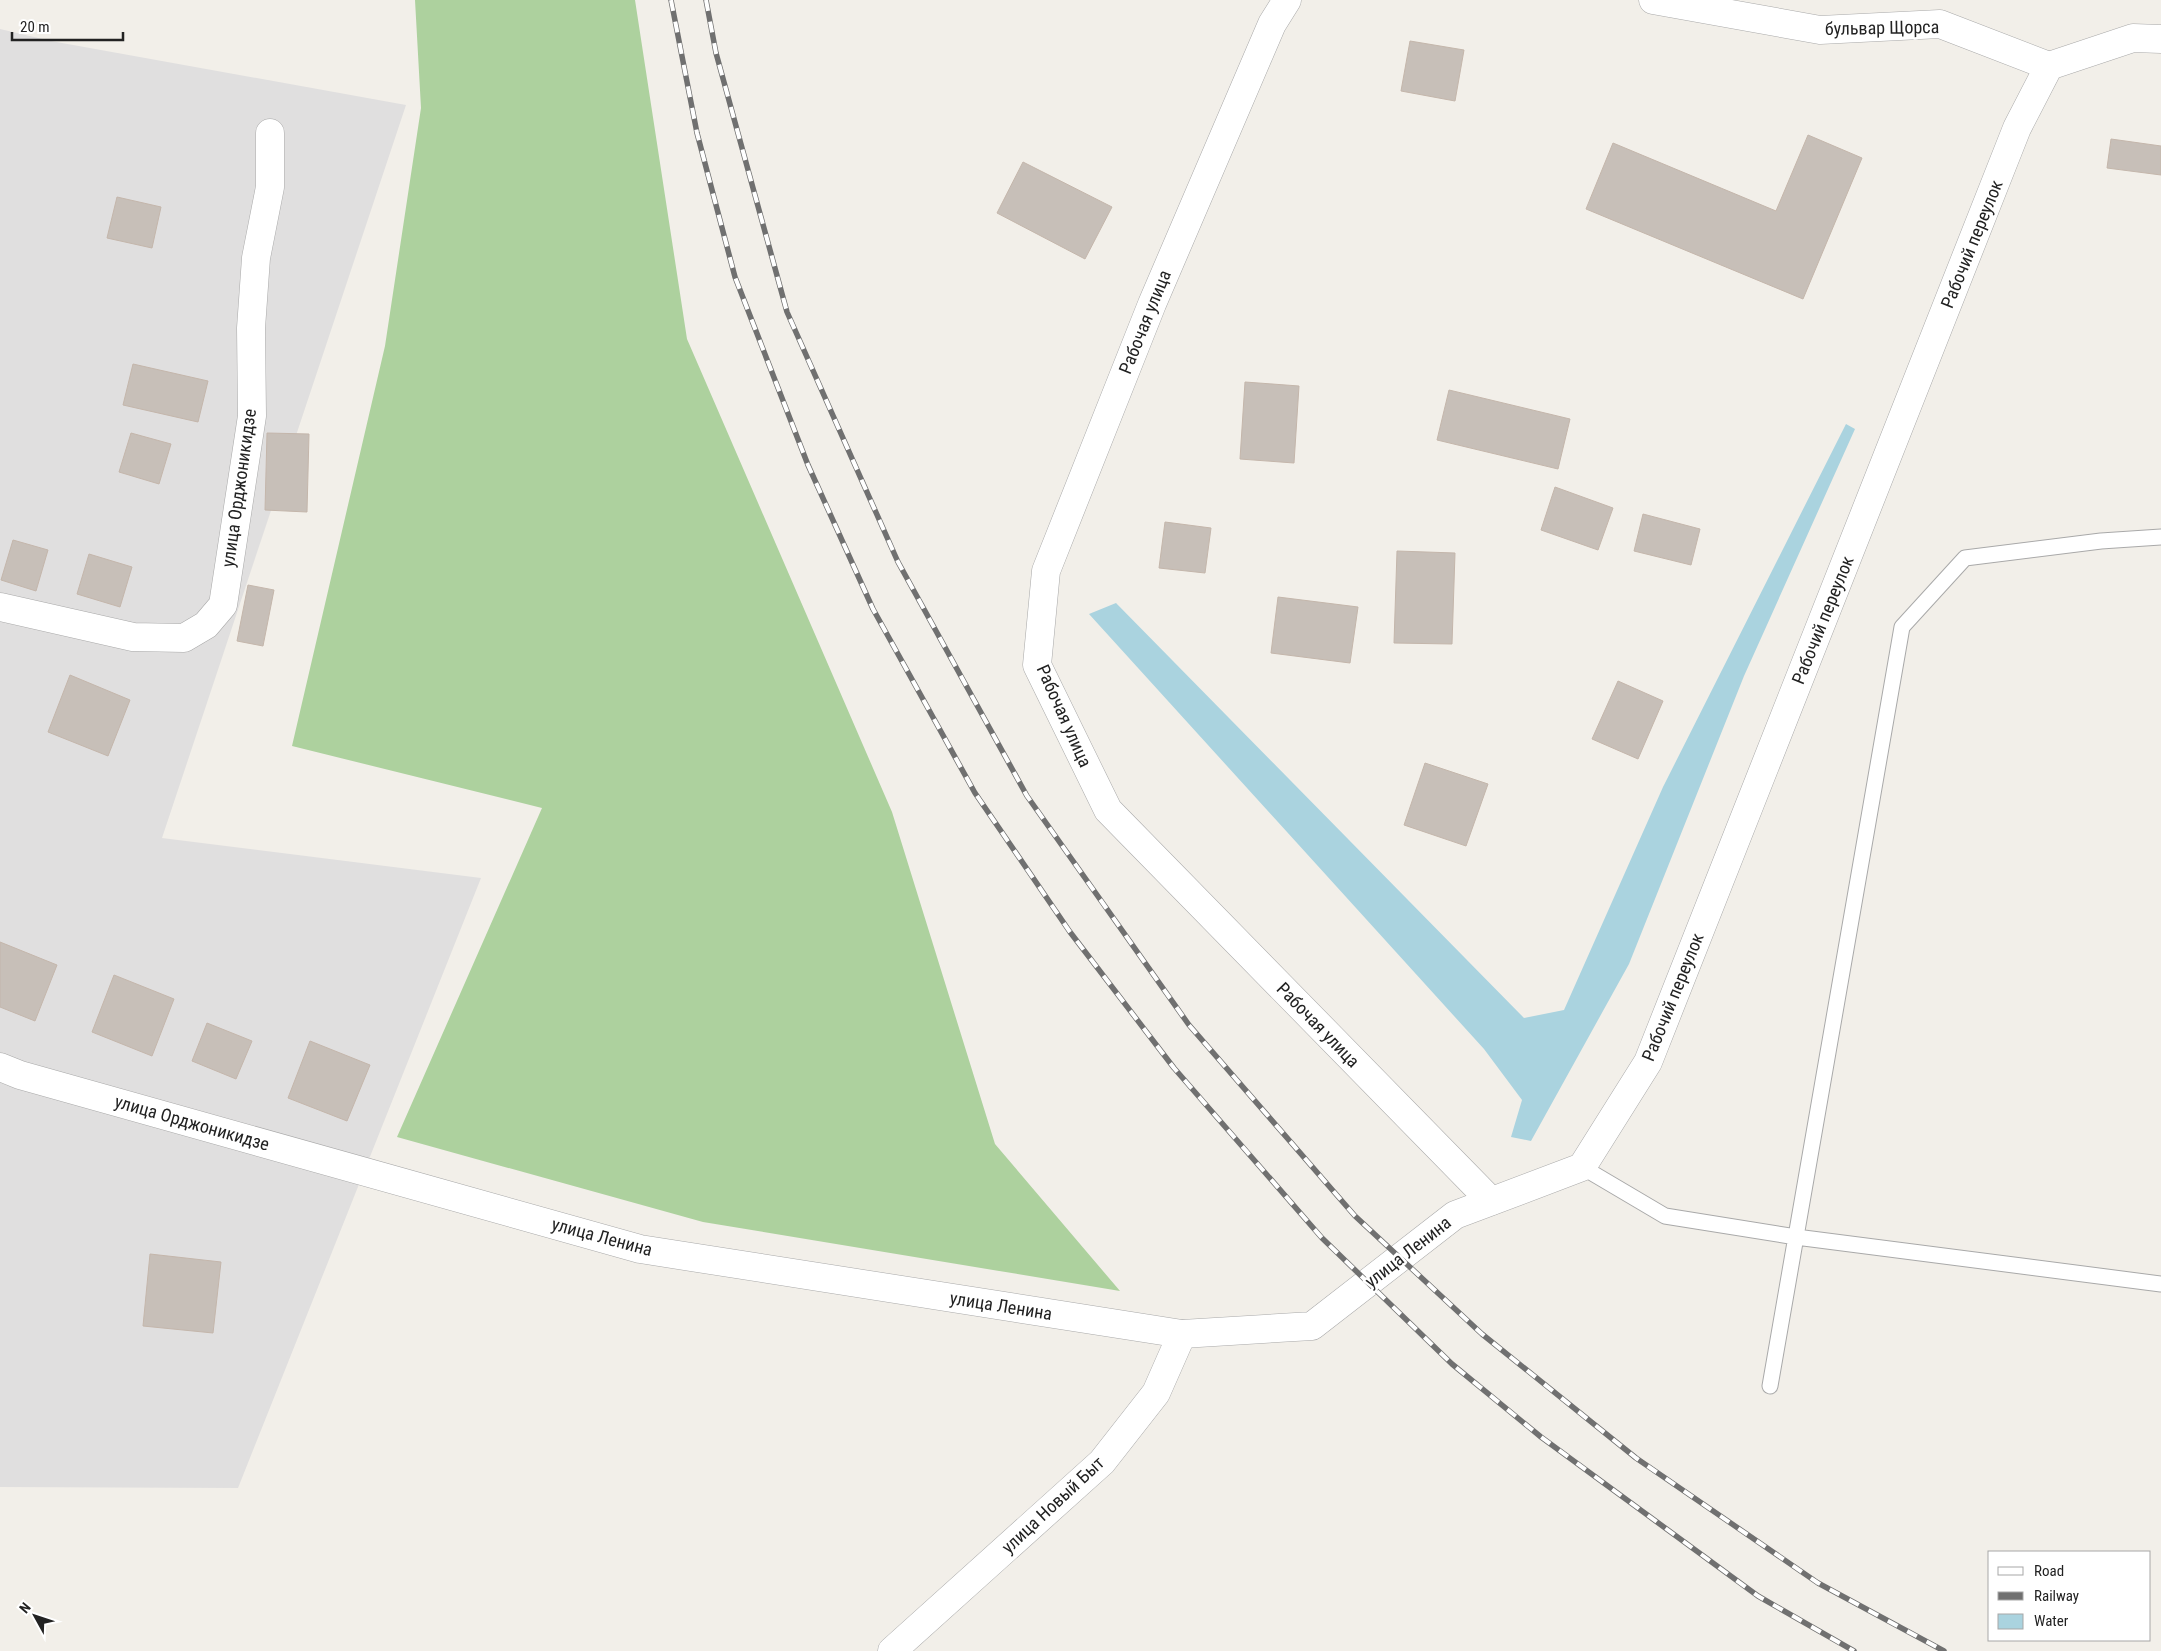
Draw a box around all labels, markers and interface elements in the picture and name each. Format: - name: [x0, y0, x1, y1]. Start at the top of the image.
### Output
- scale bar: [12, 10, 124, 42]
- street label: бульвар Щорса: [1825, 16, 1939, 39]
- text: 20 m: [20, 18, 50, 36]
- street label: Рабочий переулок: [1936, 176, 2007, 311]
- street label: Рабочая улица: [1114, 267, 1175, 377]
- street label: улица Орджоникидзе: [217, 407, 260, 569]
- street label: Рабочий переулок: [1787, 552, 1858, 687]
- street label: Рабочая улица: [1033, 661, 1096, 770]
- street label: Рабочий переулок: [1637, 929, 1708, 1064]
- street label: Рабочая улица: [1273, 978, 1364, 1071]
- street label: улица Орджоникидзе: [112, 1090, 272, 1155]
- street label: улица Ленина: [1361, 1212, 1455, 1292]
- street label: улица Ленина: [550, 1213, 655, 1260]
- street label: улица Ленина: [948, 1287, 1054, 1324]
- street label: улица Новый Быт: [997, 1452, 1108, 1557]
- legend: [1988, 1551, 2151, 1641]
- text: Road: [2034, 1562, 2064, 1580]
- text: Railway: [2034, 1587, 2079, 1605]
- north arrow: [10, 1591, 60, 1641]
- text: N: [16, 1599, 34, 1616]
- text: Water: [2034, 1612, 2069, 1630]

